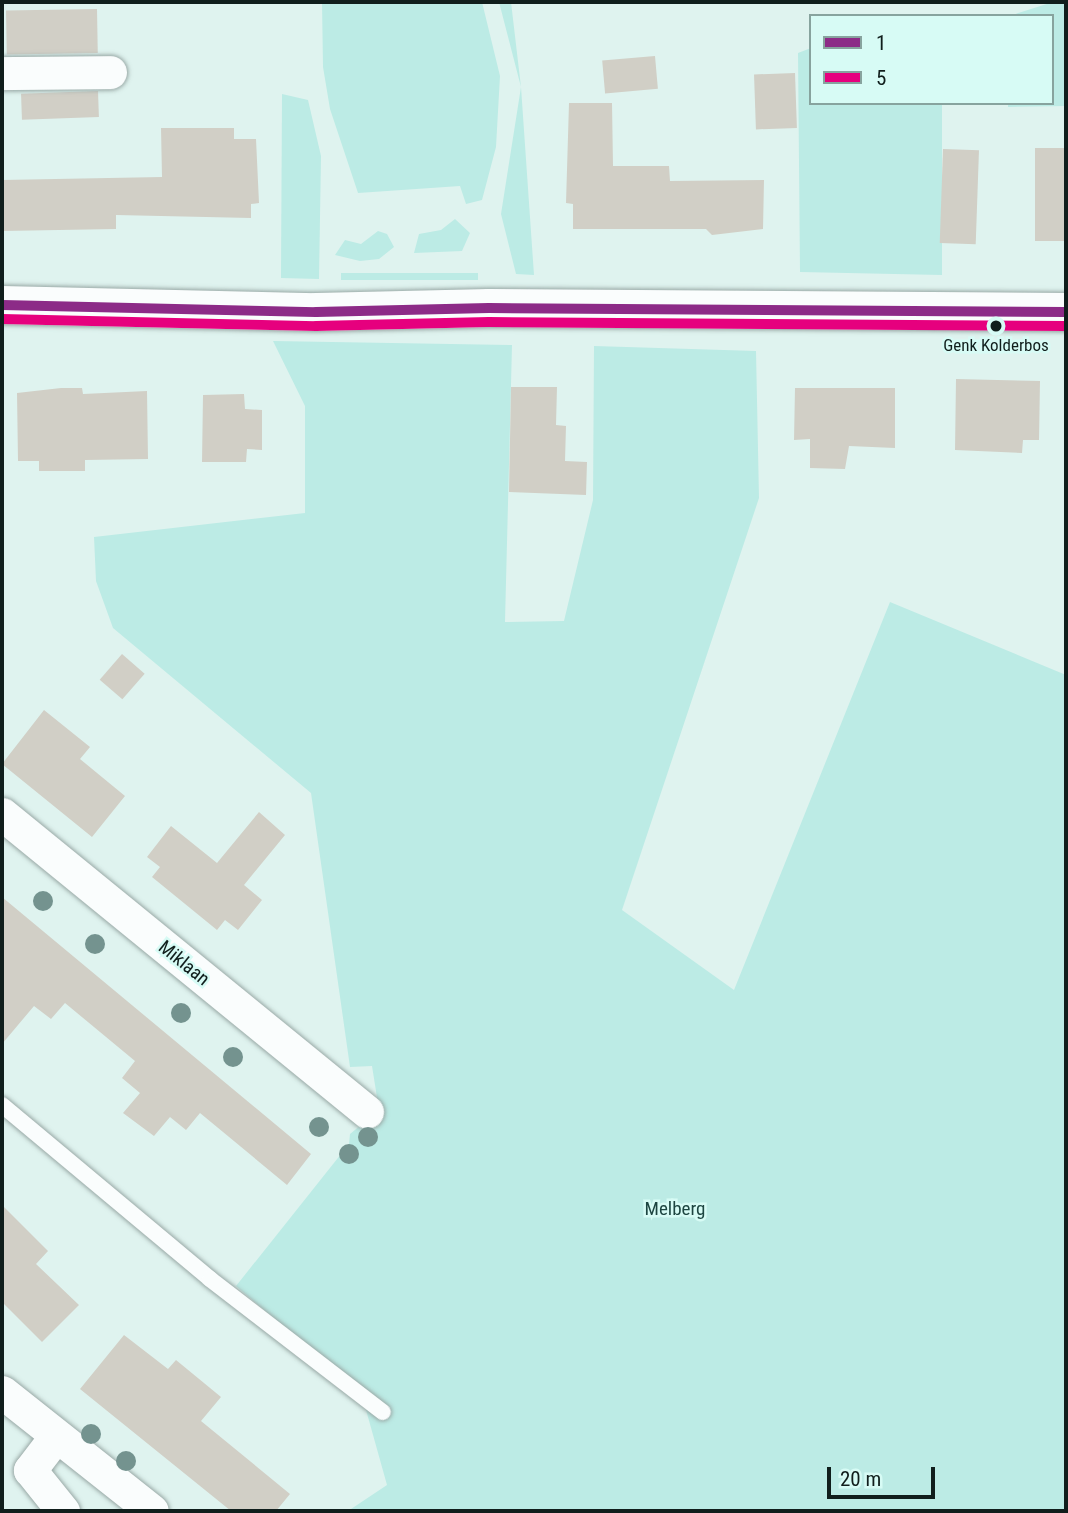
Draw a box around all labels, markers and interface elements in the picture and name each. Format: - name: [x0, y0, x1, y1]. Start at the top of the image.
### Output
- legend: [809, 14, 1054, 105]
- text: 1: [876, 31, 886, 55]
- text: 5: [876, 66, 886, 90]
- marker: Genk Kolderbos: [989, 319, 1003, 333]
- place label: Genk Kolderbos: [943, 336, 1049, 356]
- street label: Miklaan: [154, 936, 214, 990]
- park label: Melberg: [645, 1198, 705, 1220]
- scale bar: [830, 1454, 939, 1498]
- text: 20 m: [840, 1467, 881, 1491]

